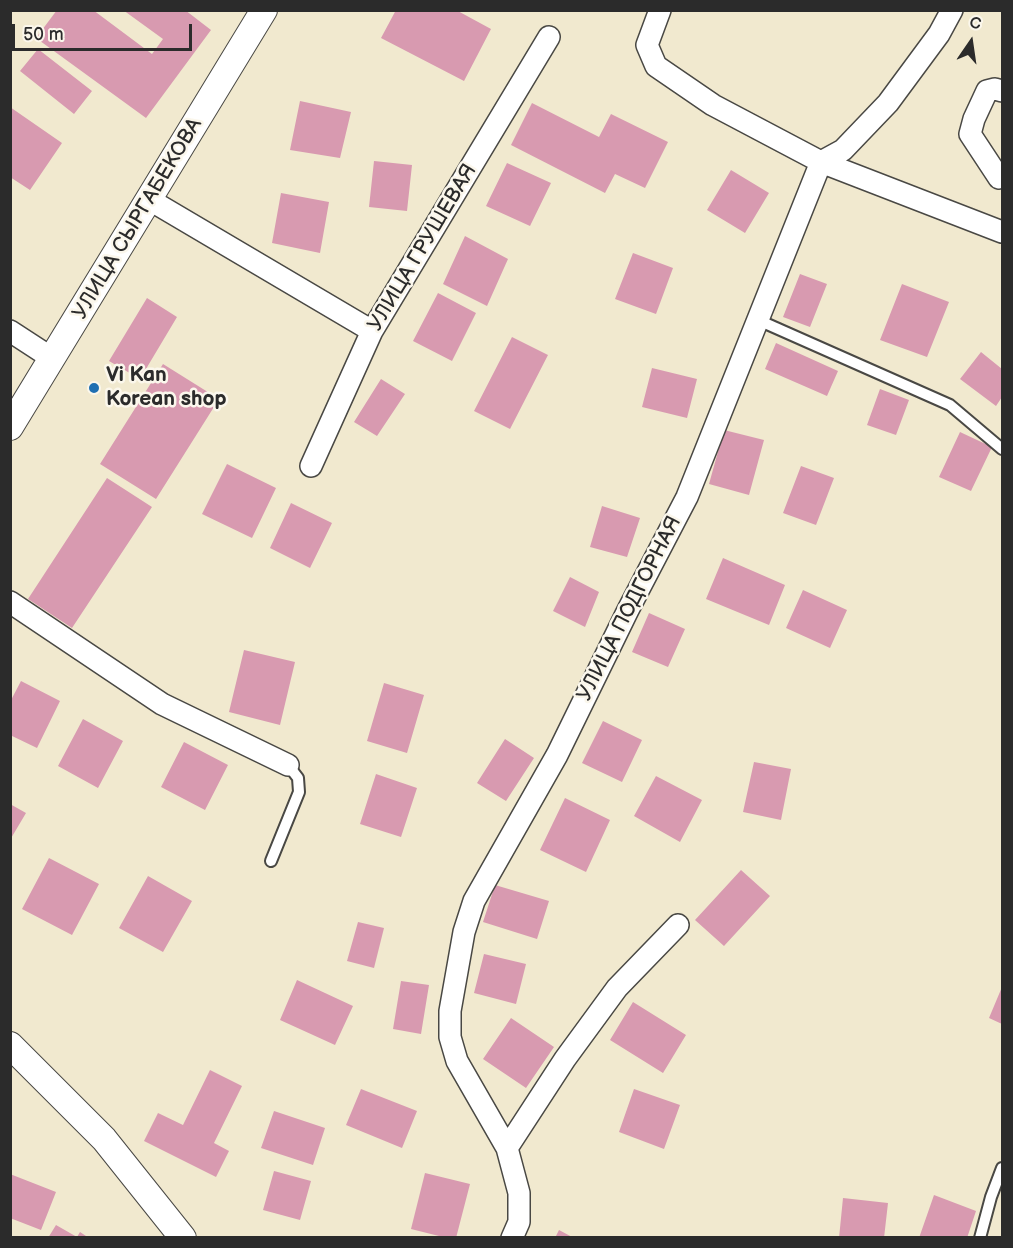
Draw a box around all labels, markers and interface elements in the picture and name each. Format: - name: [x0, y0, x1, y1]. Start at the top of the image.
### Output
- scale bar: [15, 12, 195, 50]
- north arrow: [941, 12, 1001, 72]
- text: С: [968, 13, 983, 34]
- text: 50 m: [23, 24, 64, 45]
- street label: УЛИЦА СЫРГАБЕКОВА: [68, 114, 208, 324]
- street label: УЛИЦА ГРУШЕВАЯ: [363, 160, 483, 336]
- place label: Vi Kan Korean shop: [106, 363, 227, 413]
- marker: Vi Kan Korean shop: [87, 381, 101, 395]
- street label: УЛИЦА ПОДГОРНАЯ: [572, 512, 688, 706]

